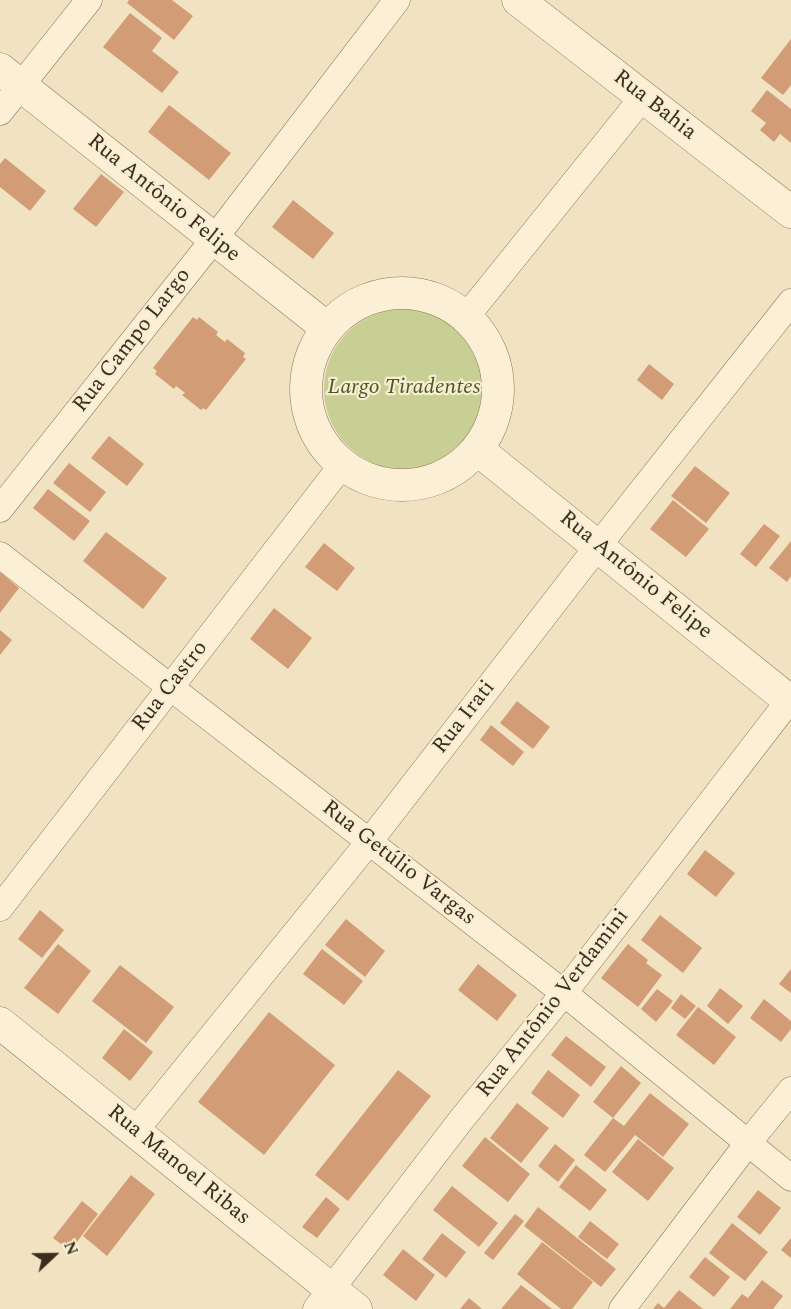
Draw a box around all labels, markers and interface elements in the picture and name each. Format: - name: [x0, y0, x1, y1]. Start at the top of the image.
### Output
- street label: Rua Bahia: [607, 65, 701, 147]
- street label: Rua Antônio Felipe: [81, 129, 245, 269]
- street label: Rua Campo Largo: [68, 264, 198, 418]
- park label: Largo Tiradentes: [327, 376, 481, 402]
- street label: Rua Antônio Felipe: [553, 506, 717, 646]
- street label: Rua Castro: [127, 636, 215, 738]
- street label: Rua Irati: [428, 676, 502, 760]
- street label: Rua Getúlio Vargas: [316, 796, 480, 932]
- street label: Rua Antônio Verdamini: [472, 904, 636, 1104]
- street label: Rua Manoel Ribas: [101, 1100, 255, 1232]
- north arrow: [24, 1225, 84, 1285]
- text: N: [57, 1238, 84, 1259]

